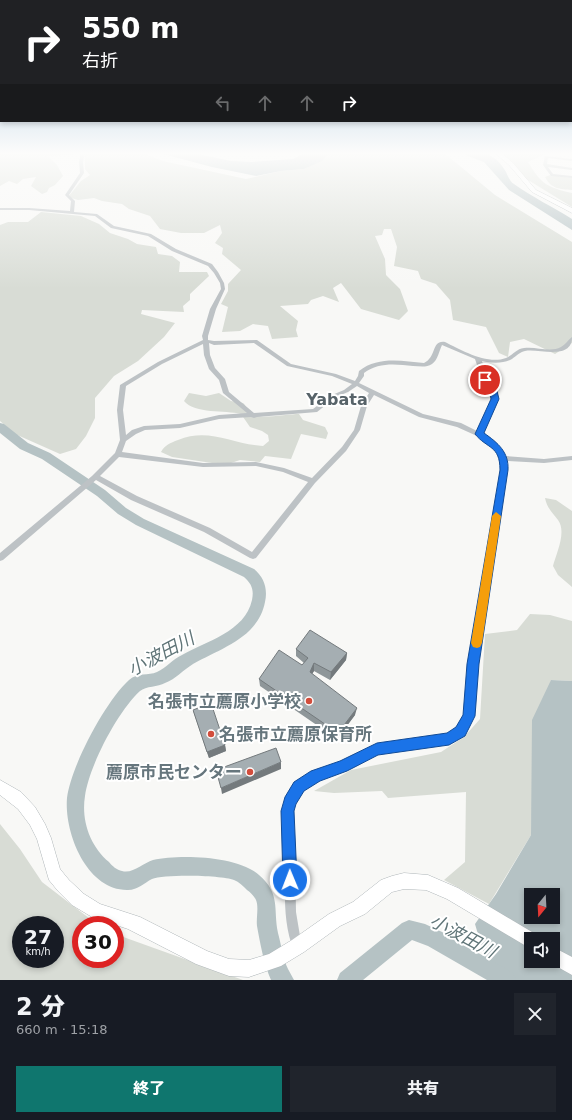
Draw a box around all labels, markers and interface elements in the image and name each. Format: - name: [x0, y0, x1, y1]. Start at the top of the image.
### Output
- text: 550 m: [82, 12, 179, 45]
- icon: right: [16, 16, 68, 68]
- text: 右折: [82, 50, 118, 71]
- icon: left: [212, 92, 234, 114]
- icon: ahead: [254, 92, 276, 114]
- icon: ahead: [296, 92, 318, 114]
- icon: right: [338, 92, 360, 114]
- pin: [468, 363, 502, 397]
- icon: arrive: [474, 369, 496, 391]
- district label: Yabata: [305, 390, 368, 409]
- water label: 小波田川: [124, 626, 199, 680]
- place label: 名張市立薦原小学校: [148, 691, 301, 711]
- marker: 名張市立薦原小学校: [304, 696, 314, 706]
- place label: 名張市立薦原保育所: [219, 724, 372, 744]
- marker: 名張市立薦原保育所: [206, 729, 216, 739]
- place label: 薦原市民センター: [106, 762, 242, 782]
- marker: 薦原市民センター: [245, 767, 255, 777]
- position arrow: [269, 859, 311, 901]
- north arrow: [524, 888, 560, 924]
- map controls: [524, 888, 560, 968]
- water label: 小波田川: [427, 909, 502, 963]
- speed limit sign: 30: [72, 916, 124, 968]
- text: 27: [24, 925, 52, 949]
- button: sound: [524, 932, 560, 968]
- text: km/h: [25, 946, 51, 957]
- text: 2 分: [16, 993, 65, 1021]
- button: close: [514, 993, 556, 1035]
- text: 660 m · 15:18: [16, 1022, 107, 1037]
- button: 終了: [16, 1066, 282, 1112]
- button: 共有: [290, 1066, 556, 1112]

